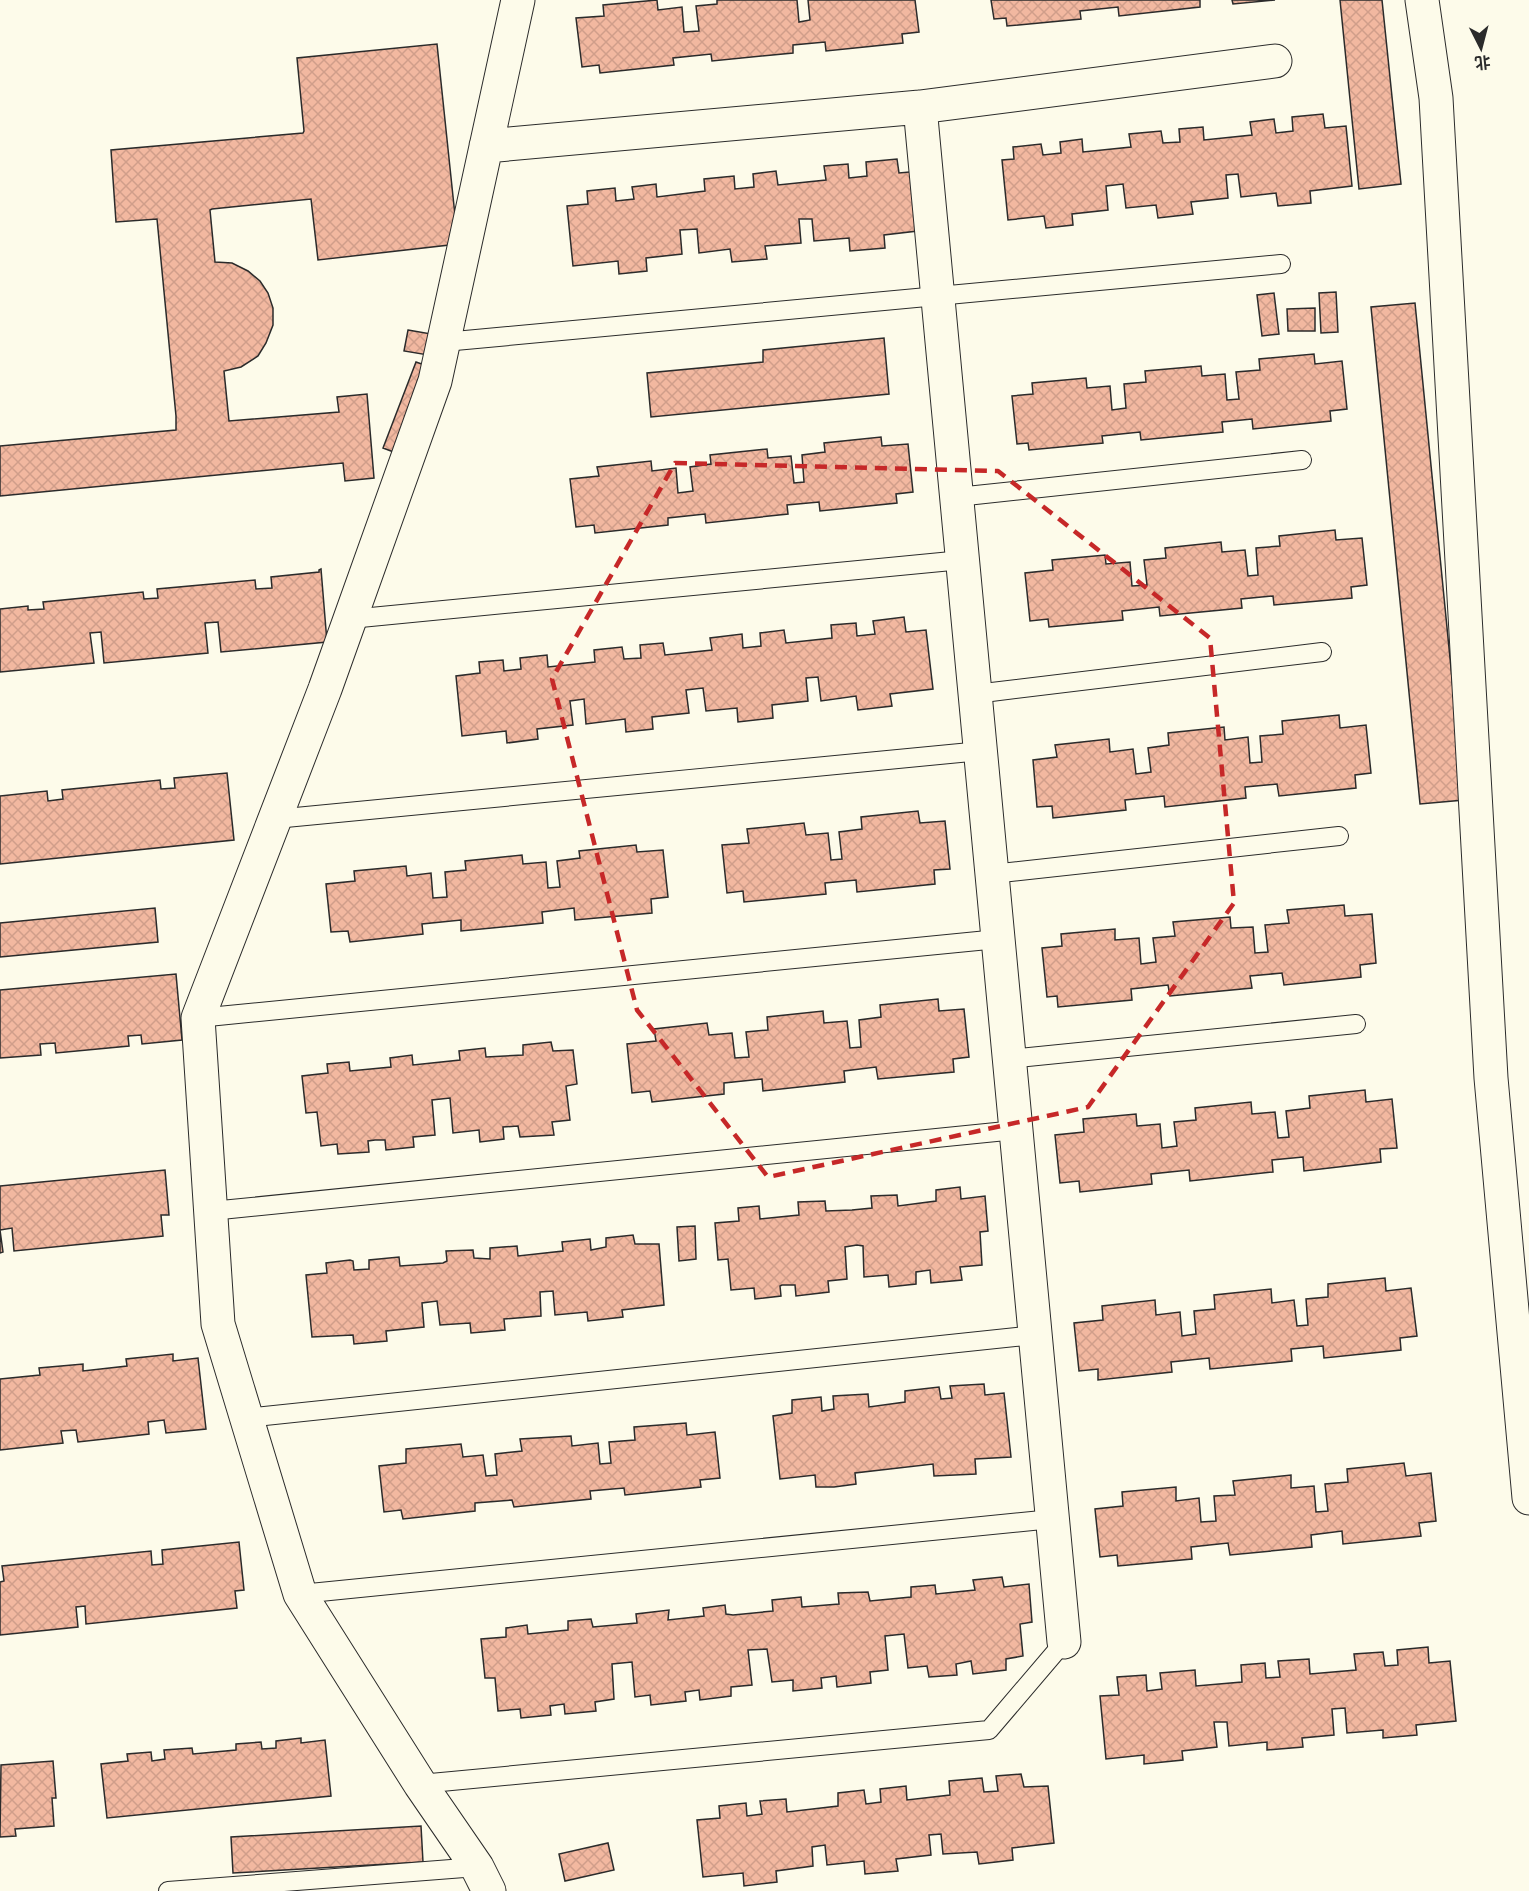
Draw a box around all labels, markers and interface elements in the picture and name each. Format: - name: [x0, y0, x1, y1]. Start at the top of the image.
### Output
- north arrow: [1451, 18, 1511, 78]
- text: 北: [1473, 51, 1492, 75]

